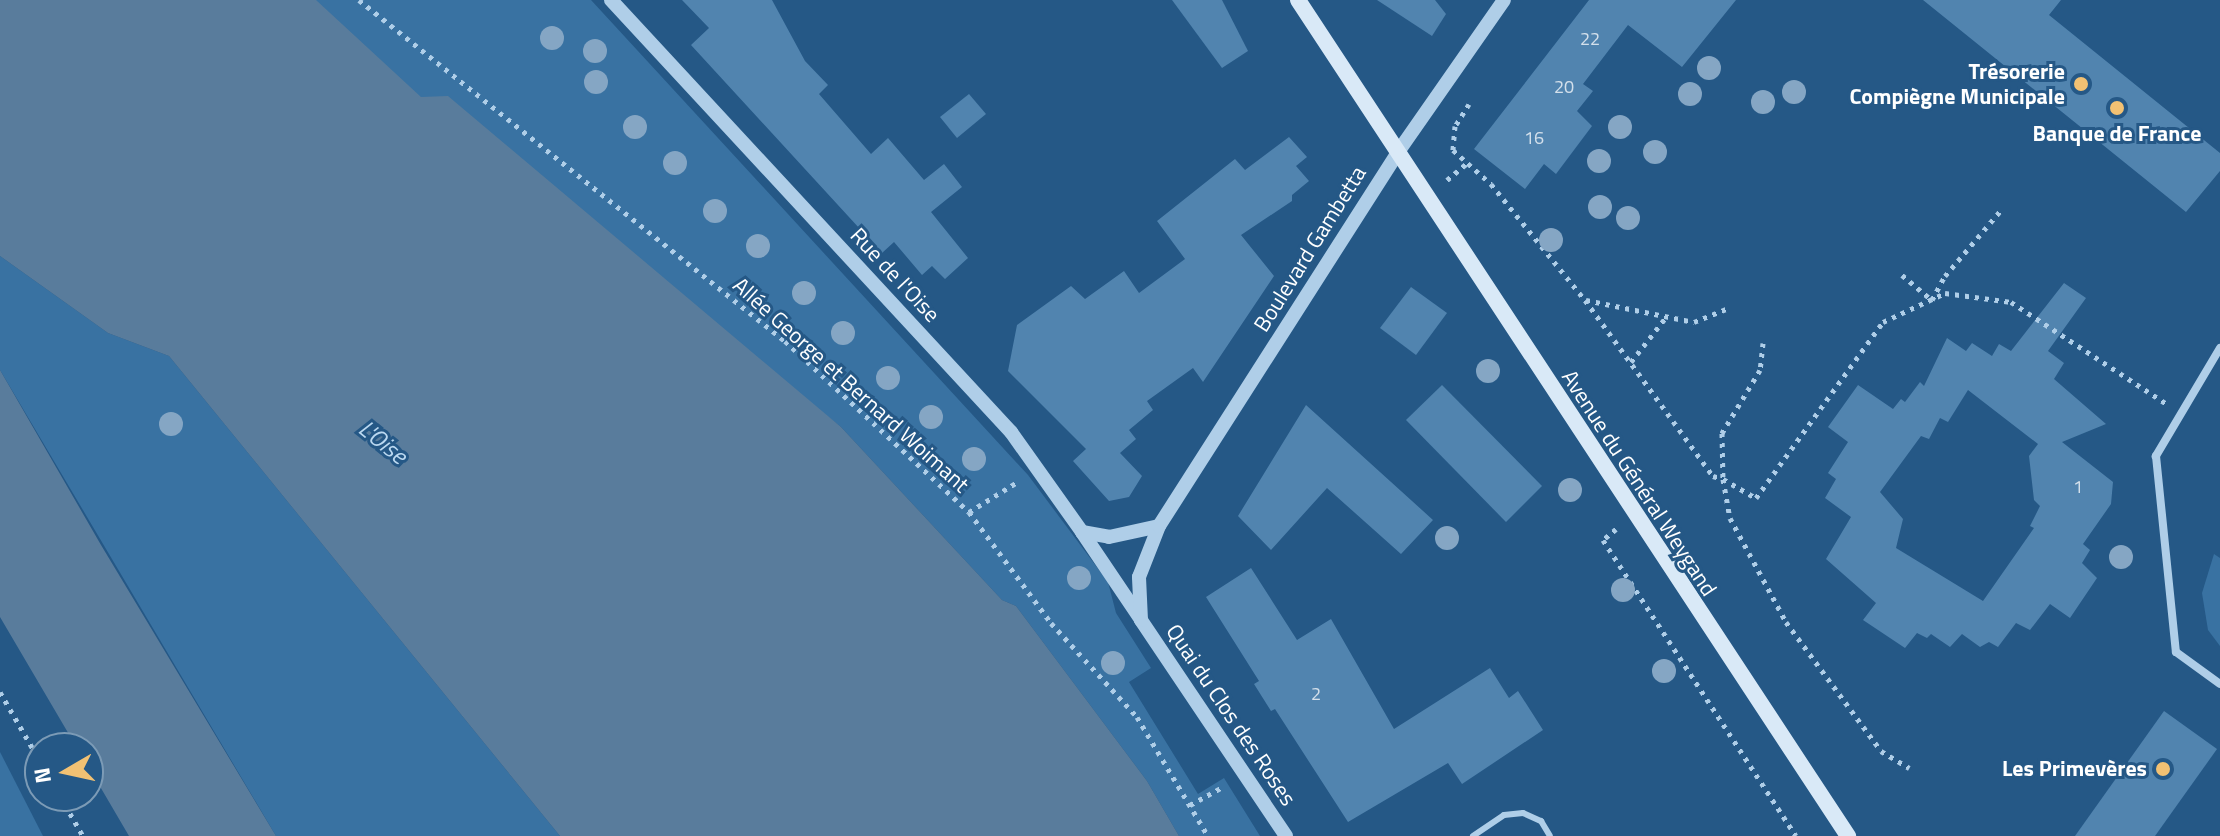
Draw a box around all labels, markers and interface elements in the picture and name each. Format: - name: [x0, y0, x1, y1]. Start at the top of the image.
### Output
- house number: 22: [1580, 28, 1600, 50]
- place label: Trésorerie Compiègne Municipale: [1849, 58, 2065, 110]
- marker: Trésorerie Compiègne Municipale: [2072, 75, 2090, 93]
- house number: 20: [1554, 76, 1574, 98]
- marker: Banque de France: [2108, 99, 2126, 117]
- place label: Banque de France: [2033, 121, 2201, 147]
- house number: 16: [1524, 127, 1544, 149]
- street label: Boulevard Gambetta: [1248, 161, 1372, 337]
- street label: Rue de l'Oise: [845, 222, 945, 328]
- street label: Allée George et Bernard Woimant: [728, 272, 974, 498]
- street label: Avenue du Général Weygand: [1556, 365, 1722, 601]
- water label: L'Oise: [353, 414, 413, 470]
- house number: 1: [2073, 476, 2083, 498]
- street label: Quai du Clos des Roses: [1160, 619, 1302, 811]
- house number: 2: [1311, 683, 1321, 705]
- north arrow: [24, 732, 104, 812]
- place label: Les Primevères: [2002, 756, 2147, 782]
- marker: Les Primevères: [2154, 760, 2172, 778]
- text: N: [24, 765, 60, 786]

